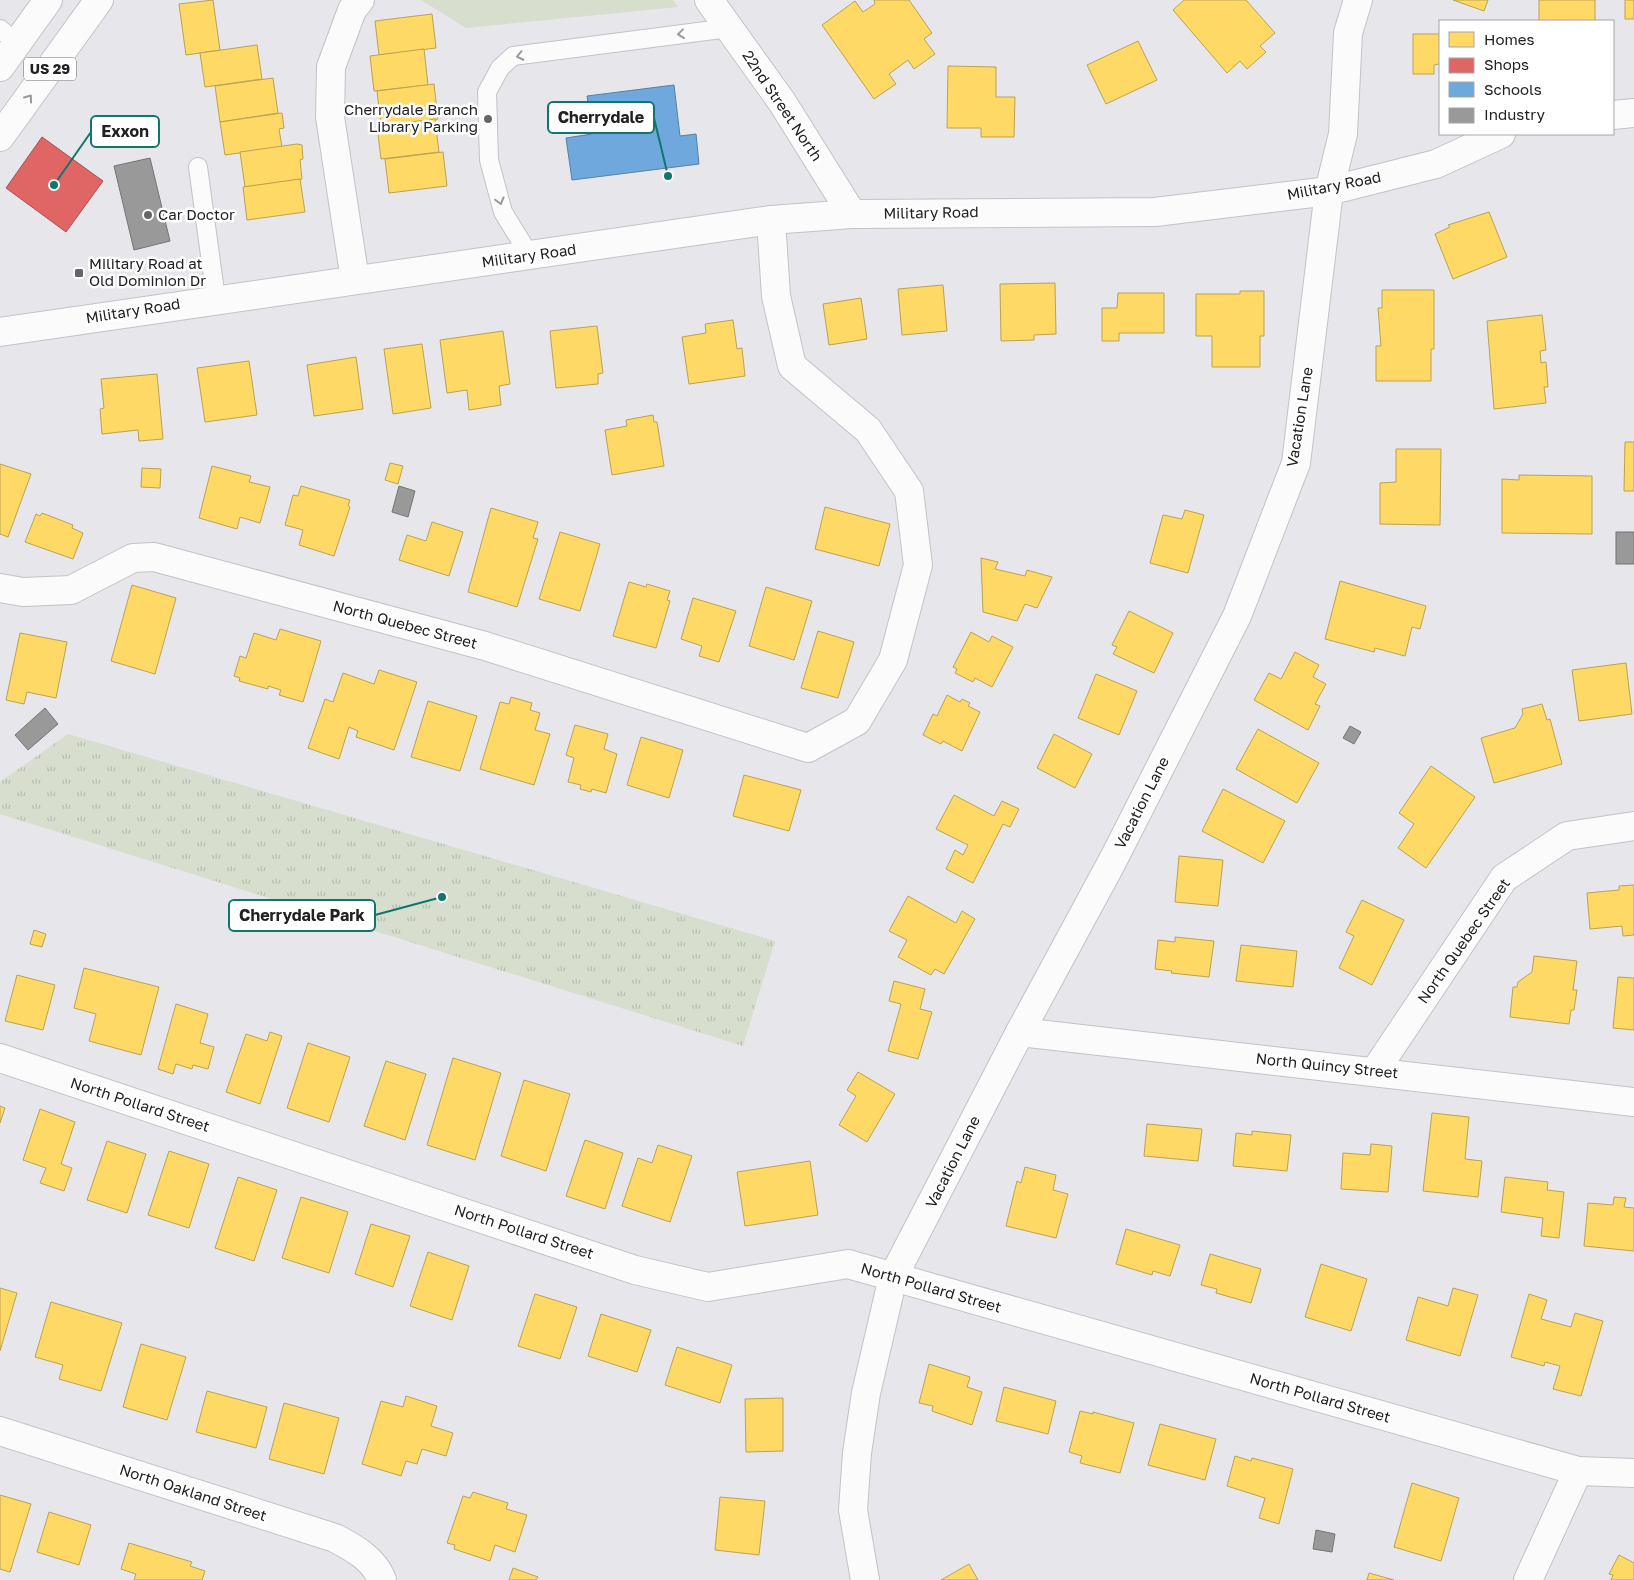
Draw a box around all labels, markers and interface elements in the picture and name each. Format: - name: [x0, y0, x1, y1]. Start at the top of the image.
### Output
- legend: [1439, 20, 1614, 135]
- one-way arrow: [677, 28, 685, 39]
- text: Homes: [1484, 30, 1534, 48]
- street label: 22nd Street North: [739, 47, 827, 164]
- one-way arrow: [516, 50, 524, 60]
- text: Shops: [1484, 55, 1529, 73]
- road number: US 29: [24, 58, 76, 80]
- text: Schools: [1484, 80, 1542, 98]
- one-way arrow: [22, 94, 32, 103]
- place label: Cherrydale Branch Library Parking: [344, 100, 478, 135]
- callout: Cherrydale: [548, 102, 654, 133]
- text: Industry: [1484, 105, 1545, 123]
- text: Cherrydale: [558, 107, 644, 127]
- marker: Cherrydale Branch Library Parking: [482, 113, 494, 125]
- callout: Exxon: [91, 116, 159, 147]
- text: Exxon: [101, 121, 149, 141]
- street label: Military Road: [1285, 167, 1382, 203]
- one-way arrow: [494, 197, 505, 206]
- street label: Military Road: [883, 202, 979, 222]
- place label: Car Doctor: [158, 205, 235, 223]
- marker: Car Doctor: [142, 209, 154, 221]
- street label: Military Road: [480, 239, 577, 271]
- place label: Military Road at Old Dominion Dr: [89, 254, 206, 289]
- marker: Military Road at Old Dominion Dr: [73, 267, 85, 279]
- street label: Military Road: [84, 294, 181, 326]
- street label: Vacation Lane: [1282, 365, 1316, 468]
- street label: North Quebec Street: [331, 596, 479, 652]
- street label: Vacation Lane: [1110, 753, 1172, 852]
- street label: North Quebec Street: [1413, 874, 1513, 1006]
- callout: Cherrydale Park: [229, 900, 375, 931]
- text: Cherrydale Park: [239, 905, 366, 925]
- street label: North Quincy Street: [1255, 1049, 1399, 1081]
- street label: North Pollard Street: [68, 1073, 212, 1135]
- street label: Vacation Lane: [921, 1112, 983, 1211]
- street label: North Pollard Street: [452, 1200, 596, 1262]
- street label: North Pollard Street: [859, 1258, 1004, 1316]
- street label: North Pollard Street: [1248, 1368, 1393, 1426]
- street label: North Oakland Street: [118, 1460, 269, 1524]

